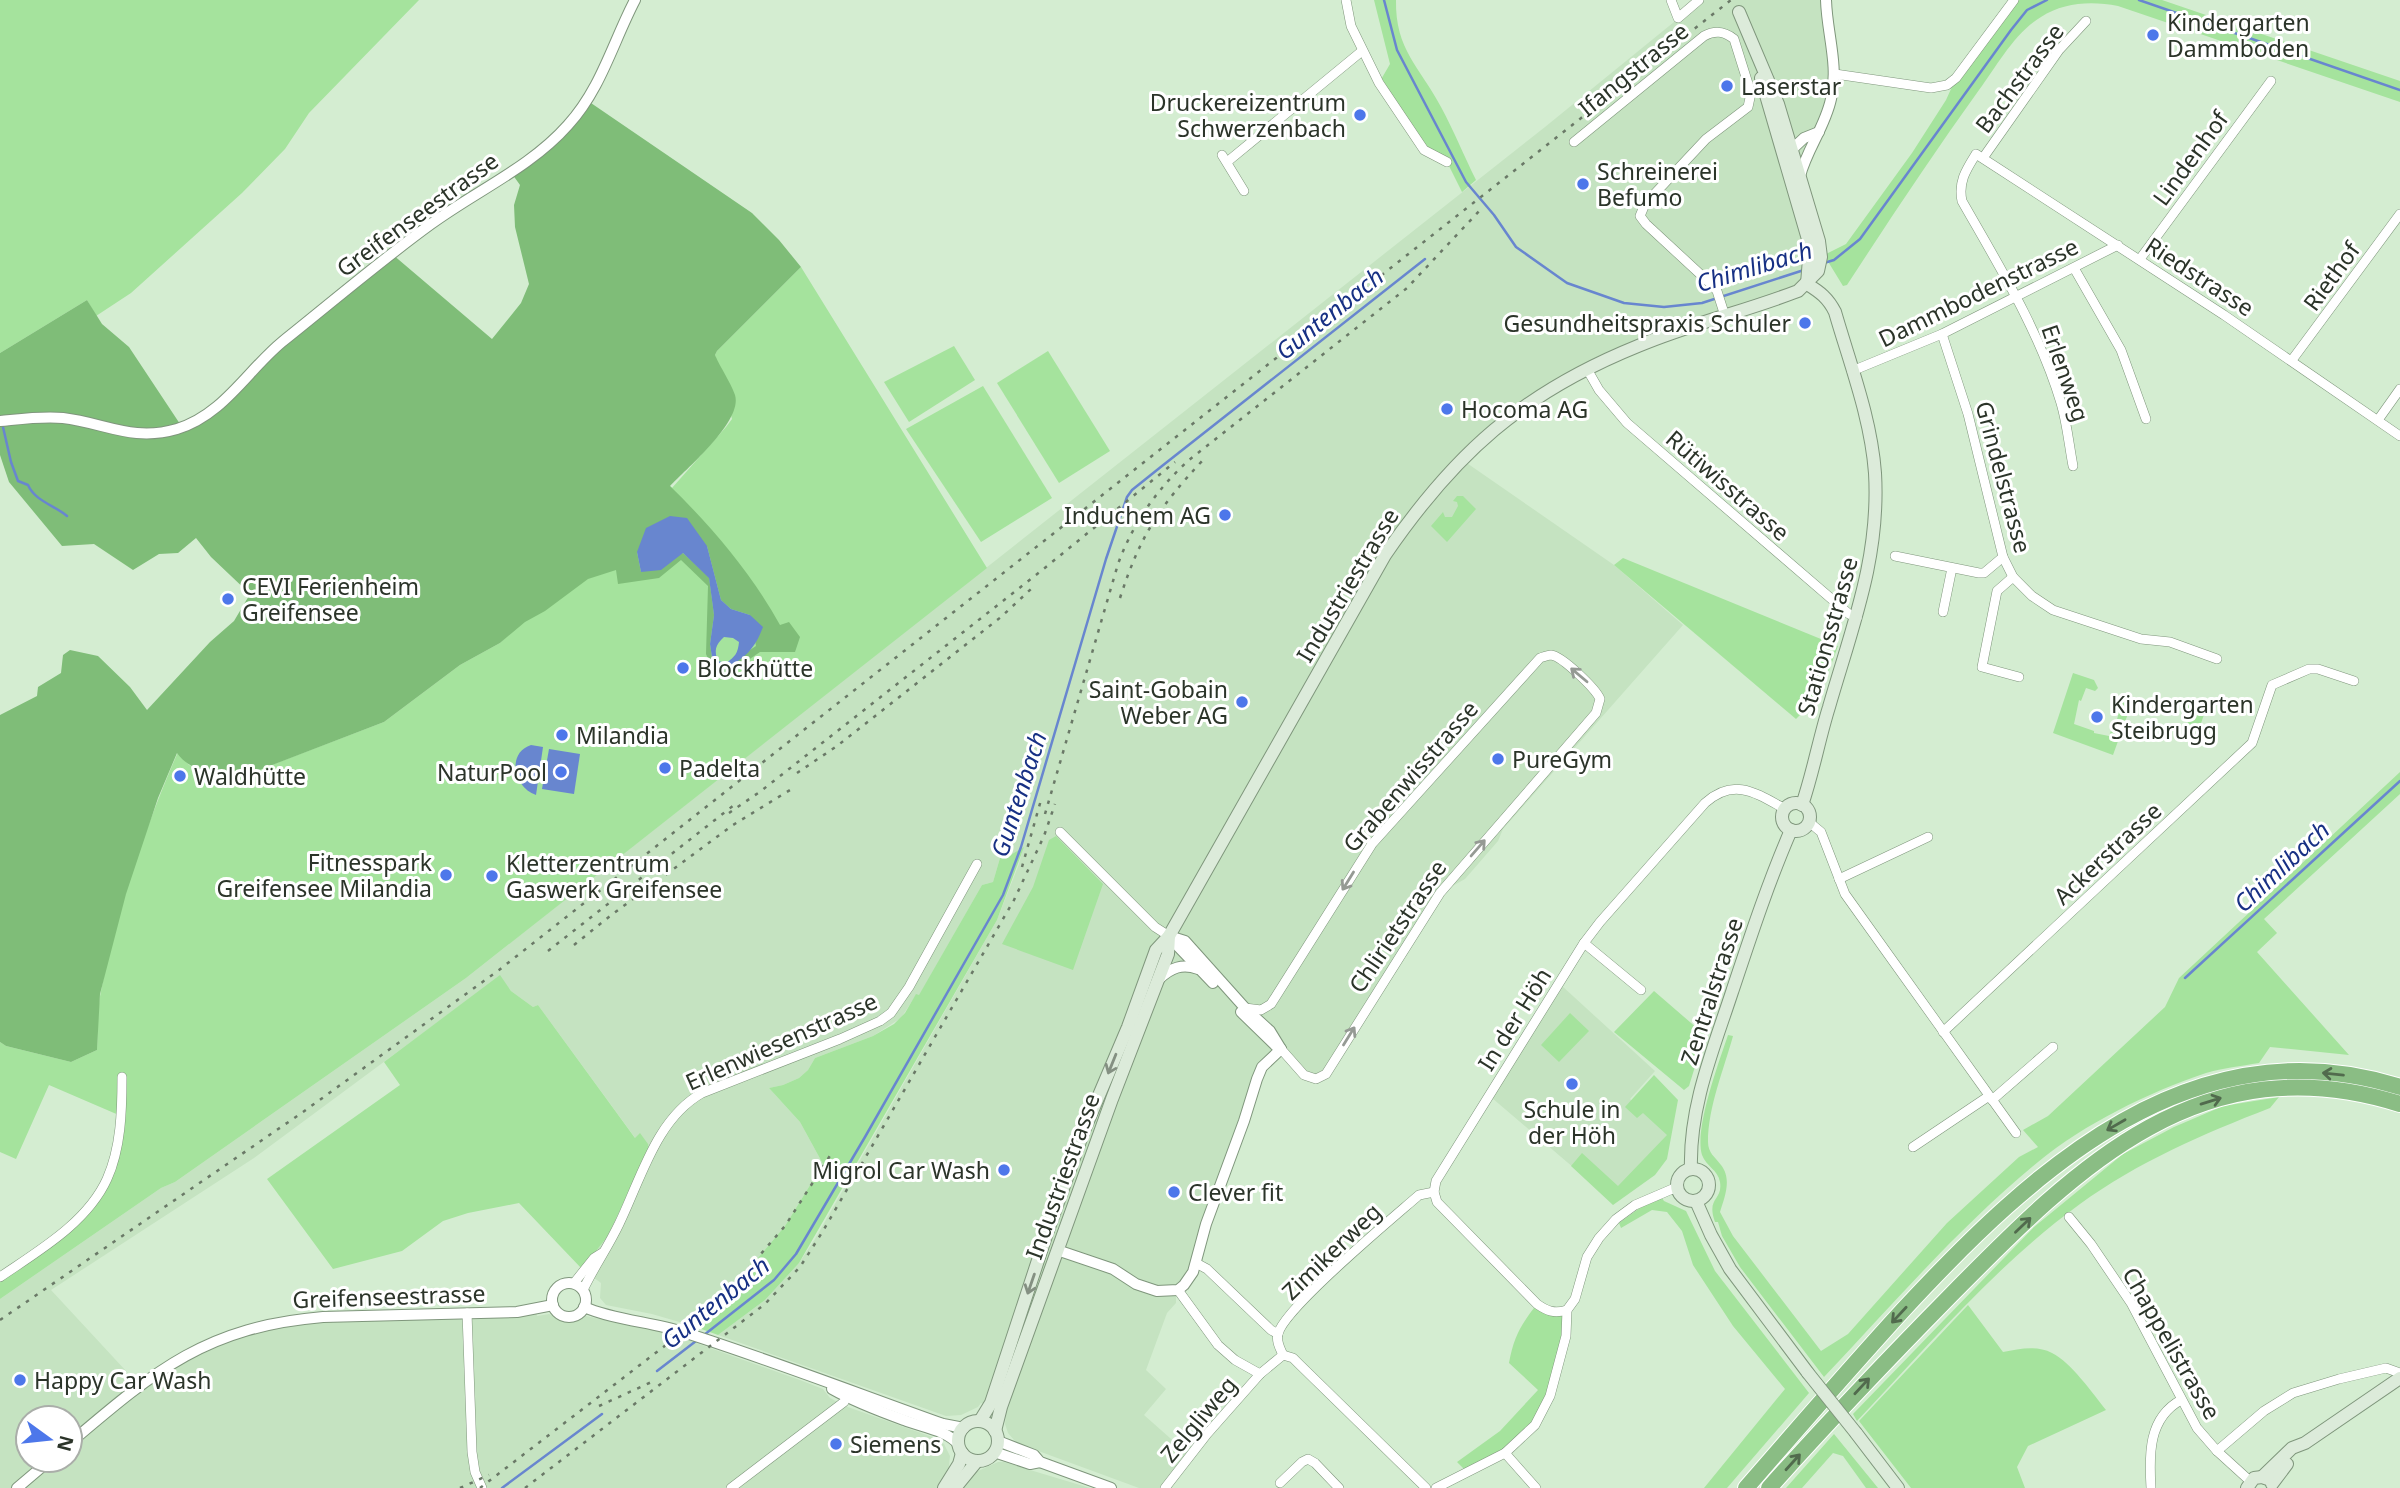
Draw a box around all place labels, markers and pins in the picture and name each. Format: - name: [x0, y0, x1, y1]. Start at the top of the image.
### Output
- place label: Kindergarten Dammboden: [2167, 6, 2310, 64]
- marker: Kindergarten Dammboden: [2145, 27, 2161, 43]
- place label: Laserstar: [1741, 70, 1842, 102]
- marker: Laserstar: [1719, 78, 1735, 94]
- place label: Druckereizentrum Schwerzenbach: [1150, 86, 1346, 144]
- marker: Druckereizentrum Schwerzenbach: [1352, 107, 1368, 123]
- place label: Schreinerei Befumo: [1597, 155, 1718, 213]
- marker: Schreinerei Befumo: [1575, 176, 1591, 192]
- place label: Gesundheitspraxis Schuler: [1504, 307, 1791, 339]
- marker: Gesundheitspraxis Schuler: [1797, 315, 1813, 331]
- place label: Hocoma AG: [1461, 393, 1588, 425]
- marker: Hocoma AG: [1439, 401, 1455, 417]
- place label: Induchem AG: [1064, 499, 1211, 531]
- marker: Induchem AG: [1217, 507, 1233, 523]
- place label: CEVI Ferienheim Greifensee: [242, 570, 419, 628]
- marker: CEVI Ferienheim Greifensee: [220, 591, 236, 607]
- place label: Blockhütte: [697, 652, 813, 684]
- marker: Blockhütte: [675, 660, 691, 676]
- place label: Saint-Gobain Weber AG: [1089, 673, 1228, 731]
- place label: Kindergarten Steibrugg: [2111, 688, 2254, 746]
- marker: Saint-Gobain Weber AG: [1234, 694, 1250, 710]
- marker: Kindergarten Steibrugg: [2089, 709, 2105, 725]
- place label: Milandia: [576, 719, 669, 751]
- marker: Milandia: [554, 727, 570, 743]
- place label: PureGym: [1512, 743, 1612, 775]
- marker: PureGym: [1490, 751, 1506, 767]
- place label: Padelta: [679, 752, 760, 784]
- place label: NaturPool: [437, 756, 547, 788]
- place label: Waldhütte: [194, 760, 306, 792]
- marker: Padelta: [657, 760, 673, 776]
- marker: NaturPool: [553, 764, 569, 780]
- marker: Waldhütte: [172, 768, 188, 784]
- place label: Fitnesspark Greifensee Milandia: [216, 846, 433, 904]
- place label: Kletterzentrum Gaswerk Greifensee: [506, 847, 722, 905]
- marker: Fitnesspark Greifensee Milandia: [438, 867, 454, 883]
- marker: Kletterzentrum Gaswerk Greifensee: [484, 868, 500, 884]
- marker: Schule in der Höh: [1564, 1076, 1580, 1092]
- place label: Schule in der Höh: [1523, 1093, 1621, 1151]
- place label: Migrol Car Wash: [812, 1154, 990, 1186]
- marker: Migrol Car Wash: [996, 1162, 1012, 1178]
- place label: Clever fit: [1188, 1176, 1283, 1208]
- marker: Clever fit: [1166, 1184, 1182, 1200]
- place label: Happy Car Wash: [34, 1364, 211, 1396]
- marker: Happy Car Wash: [12, 1372, 28, 1388]
- place label: Siemens: [850, 1428, 941, 1460]
- marker: Siemens: [828, 1436, 844, 1452]

